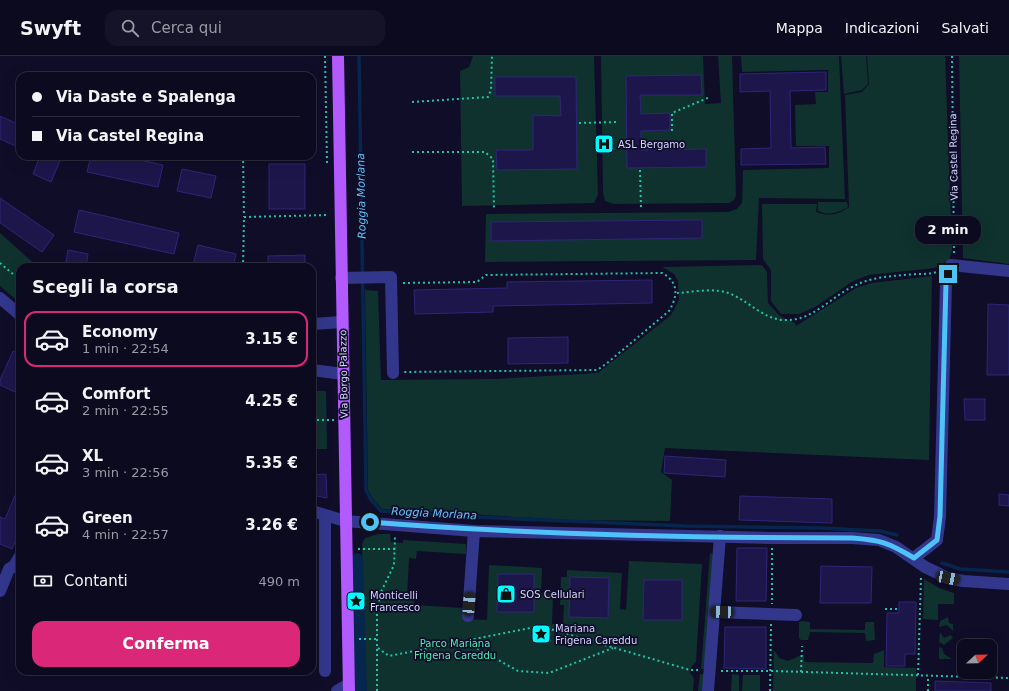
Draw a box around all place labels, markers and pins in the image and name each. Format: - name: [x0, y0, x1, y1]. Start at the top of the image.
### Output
- hospital icon: ASL Bergamo: [593, 133, 615, 155]
- place label: ASL Bergamo: [618, 139, 685, 150]
- shop icon: SOS Cellulari: [495, 583, 517, 605]
- place label: SOS Cellulari: [520, 589, 585, 600]
- place icon: Monticelli Francesco: [345, 590, 367, 612]
- place label: Monticelli Francesco: [370, 590, 420, 613]
- place icon: Mariana Frigena Careddu: [530, 623, 552, 645]
- place label: Mariana Frigena Careddu: [555, 623, 637, 646]

